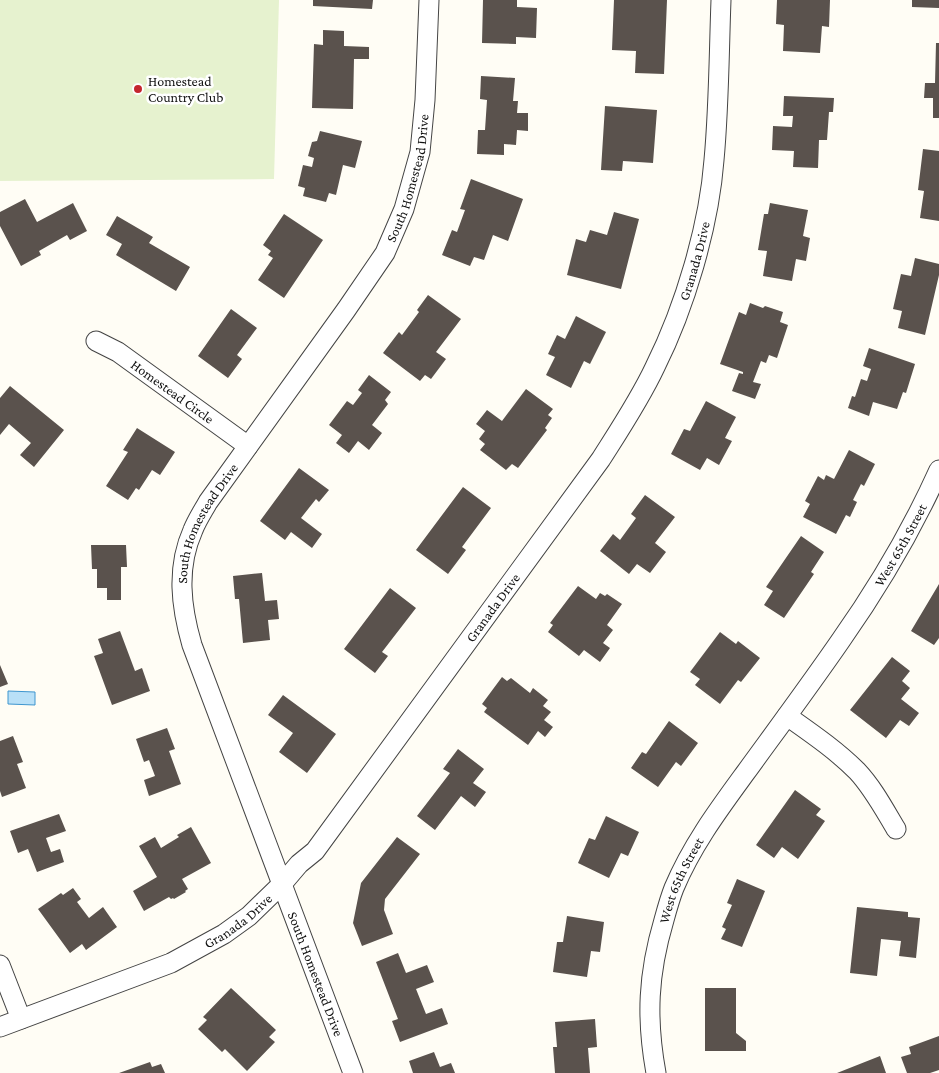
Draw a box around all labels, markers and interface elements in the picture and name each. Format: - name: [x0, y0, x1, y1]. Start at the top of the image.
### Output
- place label: Homestead Country Club: [148, 73, 223, 105]
- marker: Homestead Country Club: [132, 83, 144, 95]
- street label: South Homestead Drive: [383, 113, 432, 245]
- street label: Granada Drive: [675, 220, 713, 302]
- street label: Homestead Circle: [128, 356, 217, 427]
- street label: South Homestead Drive: [174, 460, 241, 584]
- street label: West 65th Street: [871, 501, 930, 589]
- street label: Granada Drive: [462, 570, 523, 645]
- street label: West 65th Street: [656, 834, 707, 925]
- street label: Granada Drive: [201, 890, 275, 951]
- street label: South Homestead Drive: [285, 909, 347, 1039]

